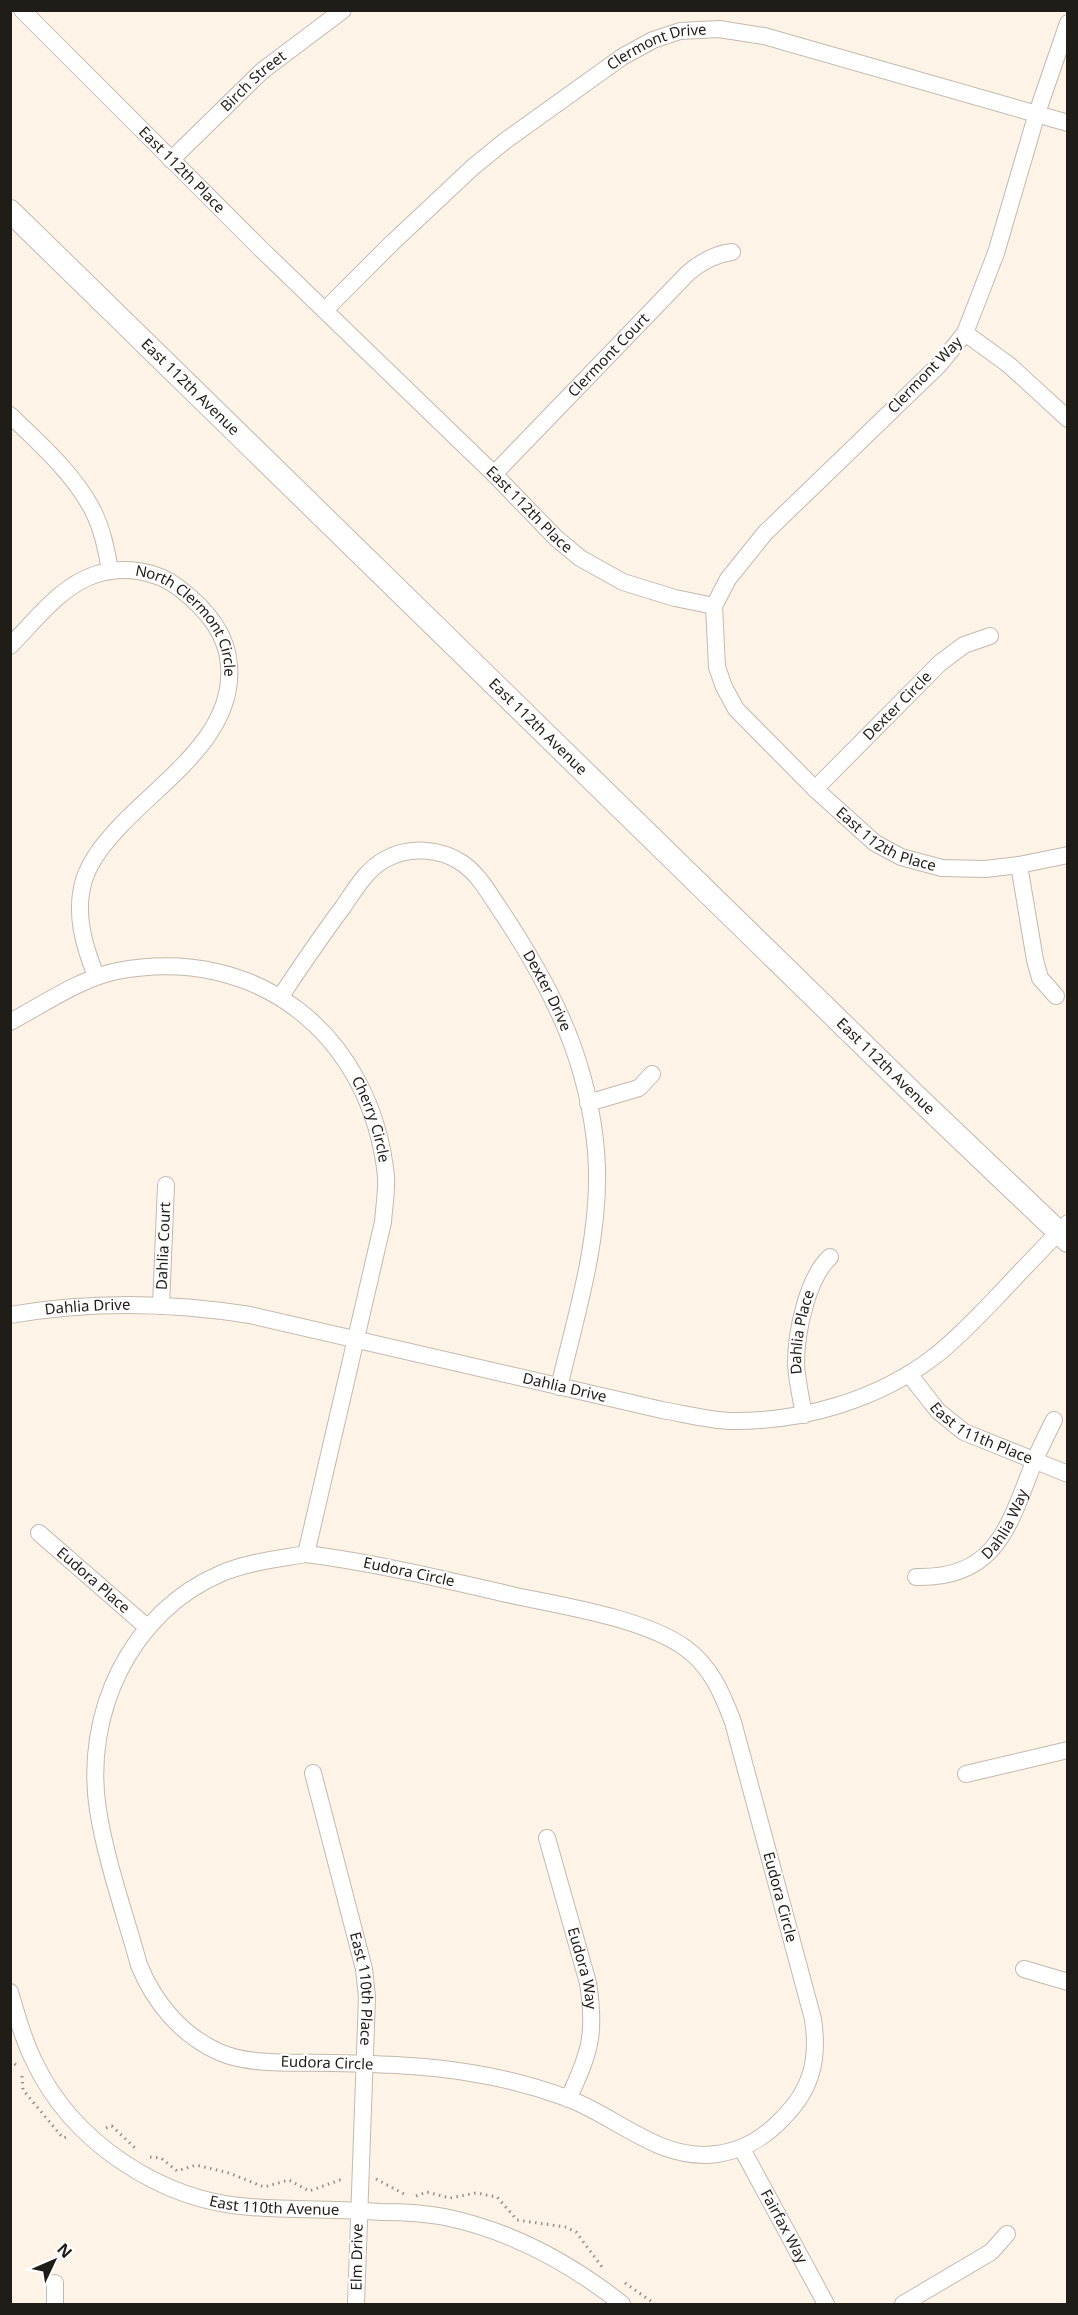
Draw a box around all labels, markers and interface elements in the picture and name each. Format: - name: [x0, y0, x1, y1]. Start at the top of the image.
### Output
- street label: Clermont Drive: [602, 19, 707, 74]
- street label: Birch Street: [216, 45, 290, 115]
- street label: East 112th Place: [135, 121, 230, 217]
- street label: Clermont Court: [563, 308, 653, 401]
- street label: Clermont Way: [883, 331, 966, 417]
- street label: East 112th Avenue: [137, 334, 245, 439]
- street label: East 112th Place: [483, 461, 577, 557]
- street label: North Clermont Circle: [134, 560, 240, 677]
- street label: Dexter Circle: [858, 666, 935, 744]
- street label: East 112th Avenue: [485, 673, 592, 779]
- street label: East 112th Place: [832, 802, 939, 875]
- street label: Dexter Drive: [519, 946, 577, 1034]
- street label: East 112th Avenue: [833, 1013, 940, 1118]
- street label: Cherry Circle: [348, 1072, 395, 1164]
- street label: Dahlia Court: [151, 1201, 174, 1290]
- street label: Dahlia Place: [785, 1287, 818, 1376]
- street label: Dahlia Drive: [43, 1294, 130, 1319]
- street label: Dahlia Drive: [521, 1367, 609, 1406]
- street label: East 111th Place: [926, 1398, 1036, 1468]
- street label: Dahlia Way: [976, 1485, 1032, 1563]
- street label: Eudora Place: [53, 1542, 135, 1617]
- street label: Eudora Circle: [362, 1552, 457, 1590]
- street label: Eudora Circle: [759, 1849, 803, 1944]
- street label: Eudora Way: [564, 1925, 602, 2010]
- street label: East 110th Place: [346, 1930, 378, 2046]
- street label: Eudora Circle: [280, 2050, 374, 2074]
- street label: Fairfax Way: [757, 2185, 813, 2267]
- street label: East 110th Avenue: [208, 2190, 340, 2219]
- street label: Elm Drive: [345, 2223, 367, 2291]
- north arrow: [24, 2231, 84, 2291]
- text: N: [52, 2238, 77, 2263]

